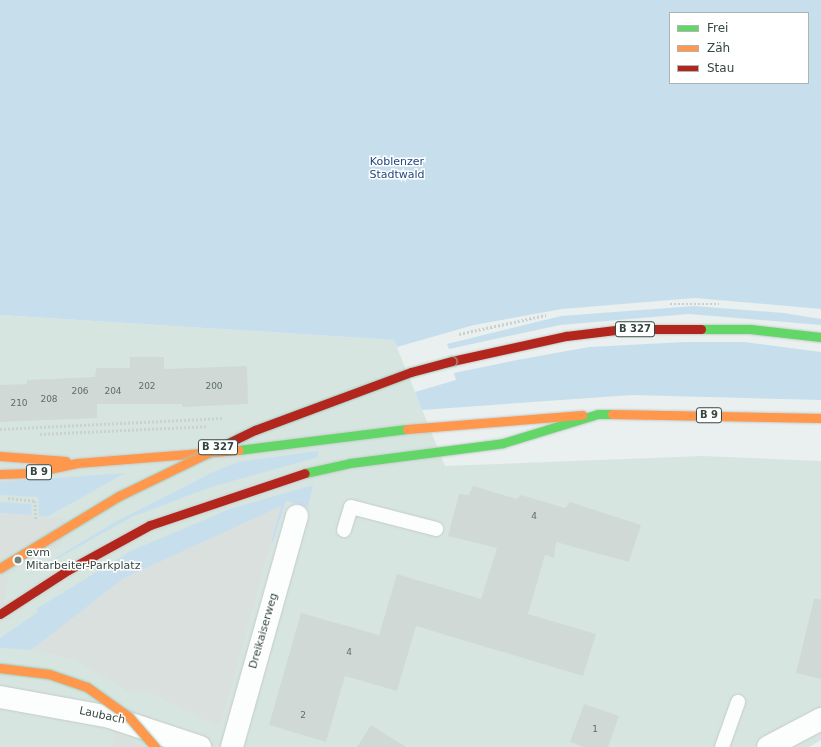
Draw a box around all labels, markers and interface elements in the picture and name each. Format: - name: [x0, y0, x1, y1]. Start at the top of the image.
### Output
- legend: [669, 12, 809, 84]
- text: Frei: [707, 21, 728, 35]
- text: Zäh: [707, 41, 730, 55]
- text: Stau: [707, 61, 734, 75]
- park label: Koblenzer Stadtwald: [369, 156, 425, 182]
- road number: B 327: [615, 321, 655, 337]
- house number: 202: [138, 381, 156, 391]
- house number: 200: [205, 381, 223, 391]
- house number: 206: [71, 386, 89, 396]
- house number: 204: [104, 386, 122, 396]
- house number: 208: [40, 394, 58, 404]
- house number: 210: [10, 398, 28, 408]
- road number: B 9: [695, 407, 723, 423]
- road number: B 327: [198, 439, 238, 455]
- road number: B 9: [25, 464, 53, 480]
- house number: 4: [531, 511, 537, 521]
- place label: evm Mitarbeiter-Parkplatz: [26, 547, 140, 573]
- marker: evm Mitarbeiter-Parkplatz: [13, 555, 23, 565]
- street label: Dreikaiserweg: [247, 592, 281, 670]
- house number: 4: [346, 647, 352, 657]
- street label: Laubach: [78, 705, 126, 727]
- house number: 2: [300, 710, 306, 720]
- house number: 1: [592, 724, 598, 734]

